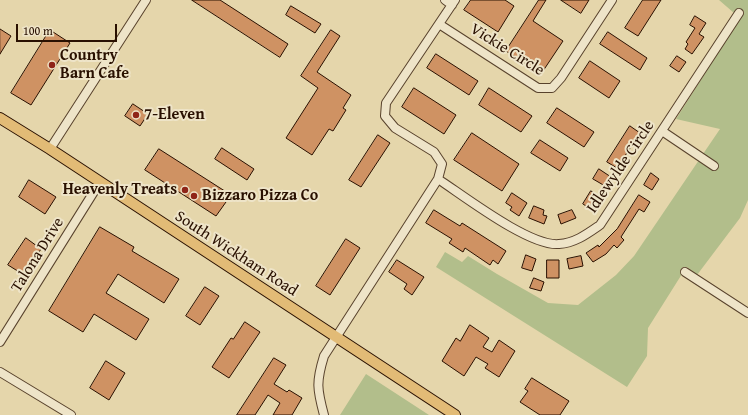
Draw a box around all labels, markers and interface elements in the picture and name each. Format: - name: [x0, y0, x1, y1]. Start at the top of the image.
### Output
- scale bar: [18, 16, 119, 42]
- street label: Vickie Circle: [466, 20, 548, 80]
- text: 100 m: [23, 22, 53, 39]
- place label: Country Barn Cafe: [60, 46, 129, 84]
- marker: Country Barn Cafe: [47, 60, 57, 70]
- place label: 7-Eleven: [144, 105, 205, 125]
- marker: 7-Eleven: [131, 110, 141, 120]
- street label: Idlewylde Circle: [583, 117, 659, 217]
- place label: Heavenly Treats: [63, 180, 177, 200]
- marker: Heavenly Treats: [180, 185, 190, 195]
- place label: Bizzaro Pizza Co: [202, 186, 318, 206]
- marker: Bizzaro Pizza Co: [189, 191, 199, 201]
- street label: South Wickham Road: [171, 207, 301, 301]
- street label: Talona Drive: [7, 214, 69, 296]

